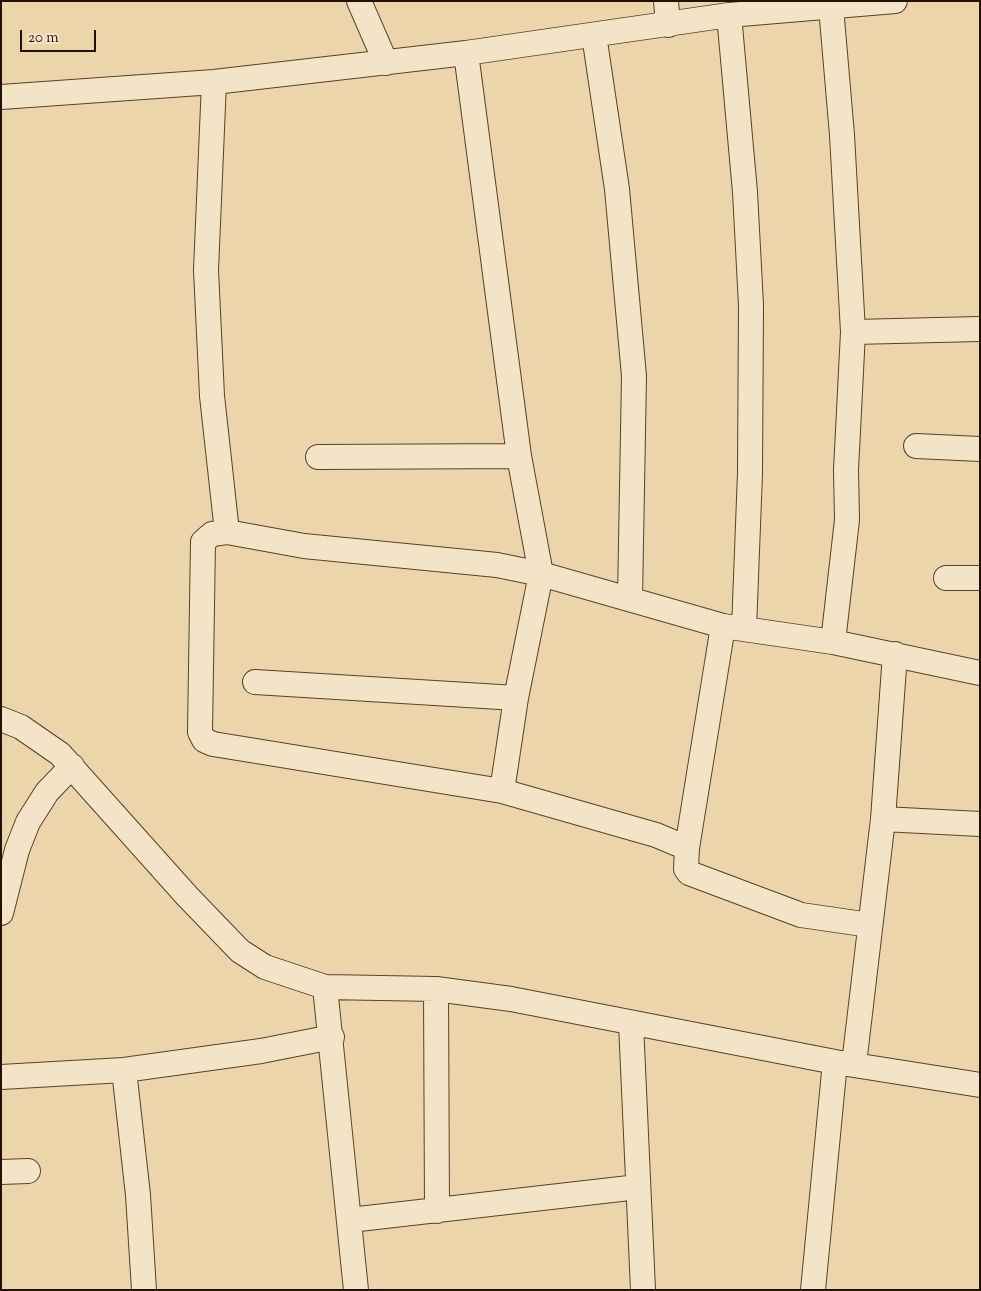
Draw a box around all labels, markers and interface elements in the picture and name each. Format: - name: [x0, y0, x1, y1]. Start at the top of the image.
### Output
- scale bar: [22, 20, 99, 52]
- text: 20 m: [28, 28, 59, 49]

